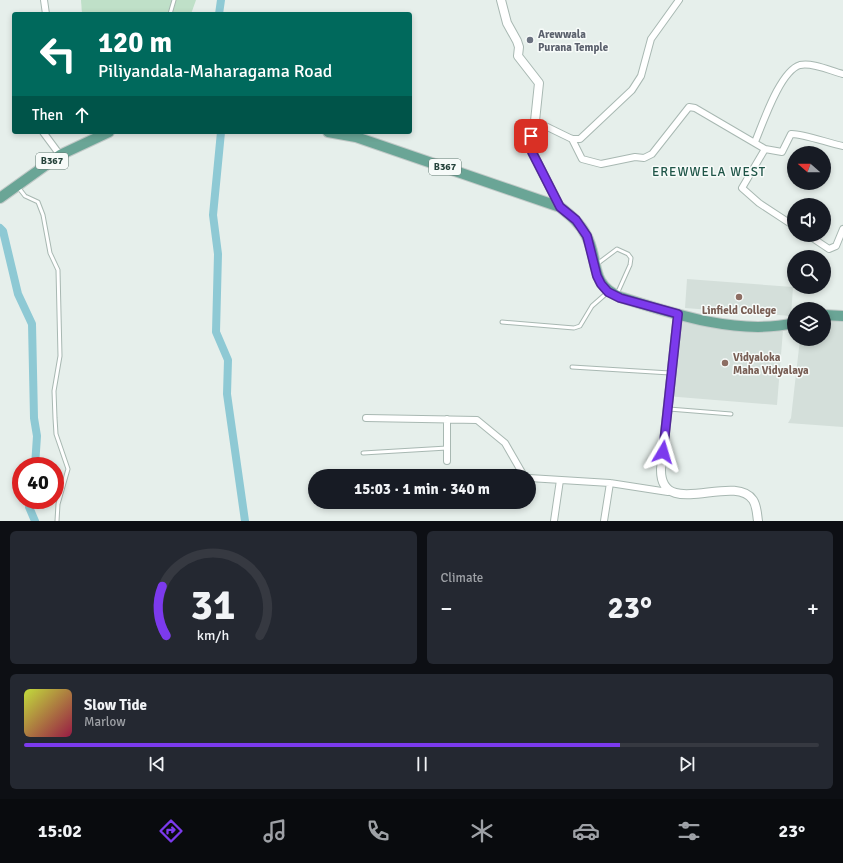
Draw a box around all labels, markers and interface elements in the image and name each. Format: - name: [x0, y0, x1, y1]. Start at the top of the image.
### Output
- text: 120 m: [98, 26, 172, 60]
- icon: left: [32, 28, 84, 80]
- place label: Arewwala Purana Temple: [538, 28, 609, 54]
- marker: Arewwala Purana Temple: [525, 35, 535, 45]
- text: Piliyandala-Maharagama Road: [98, 60, 332, 82]
- icon: ahead: [71, 104, 93, 126]
- text: Then: [32, 106, 63, 124]
- pin: [514, 119, 548, 153]
- icon: arrive: [520, 125, 542, 147]
- north arrow: [787, 146, 831, 190]
- map controls: [787, 146, 831, 346]
- road number: B367: [36, 153, 68, 169]
- road number: B367: [429, 159, 461, 175]
- district label: EREWWELA WEST: [652, 164, 766, 180]
- button: sound: [787, 198, 831, 242]
- button: search: [787, 250, 831, 294]
- marker: Linfield College: [734, 292, 744, 302]
- button: layers: [787, 302, 831, 346]
- place label: Linfield College: [702, 304, 777, 317]
- place label: Vidyaloka Maha Vidyalaya: [733, 351, 809, 377]
- marker: Vidyaloka Maha Vidyalaya: [720, 358, 730, 368]
- position arrow: [642, 431, 684, 473]
- speed limit sign: 40: [12, 457, 64, 509]
- text: 15:03 · 1 min · 340 m: [354, 480, 490, 498]
- text: Climate: [441, 570, 483, 586]
- text: 31: [191, 579, 236, 630]
- text: 23°: [608, 590, 652, 627]
- text: −: [441, 595, 452, 622]
- text: +: [807, 595, 819, 622]
- text: km/h: [197, 626, 229, 643]
- text: Slow Tide: [84, 696, 147, 714]
- text: Marlow: [84, 714, 126, 730]
- icon: previous: [146, 753, 168, 775]
- icon: pause: [411, 753, 433, 775]
- icon: next: [676, 753, 698, 775]
- icon: directions: [157, 817, 185, 845]
- icon: music: [261, 817, 289, 845]
- icon: phone: [364, 817, 392, 845]
- icon: climate: [468, 817, 496, 845]
- icon: car: [572, 817, 600, 845]
- icon: filters: [675, 817, 703, 845]
- text: 15:02: [38, 820, 82, 842]
- text: 23°: [779, 820, 805, 842]

